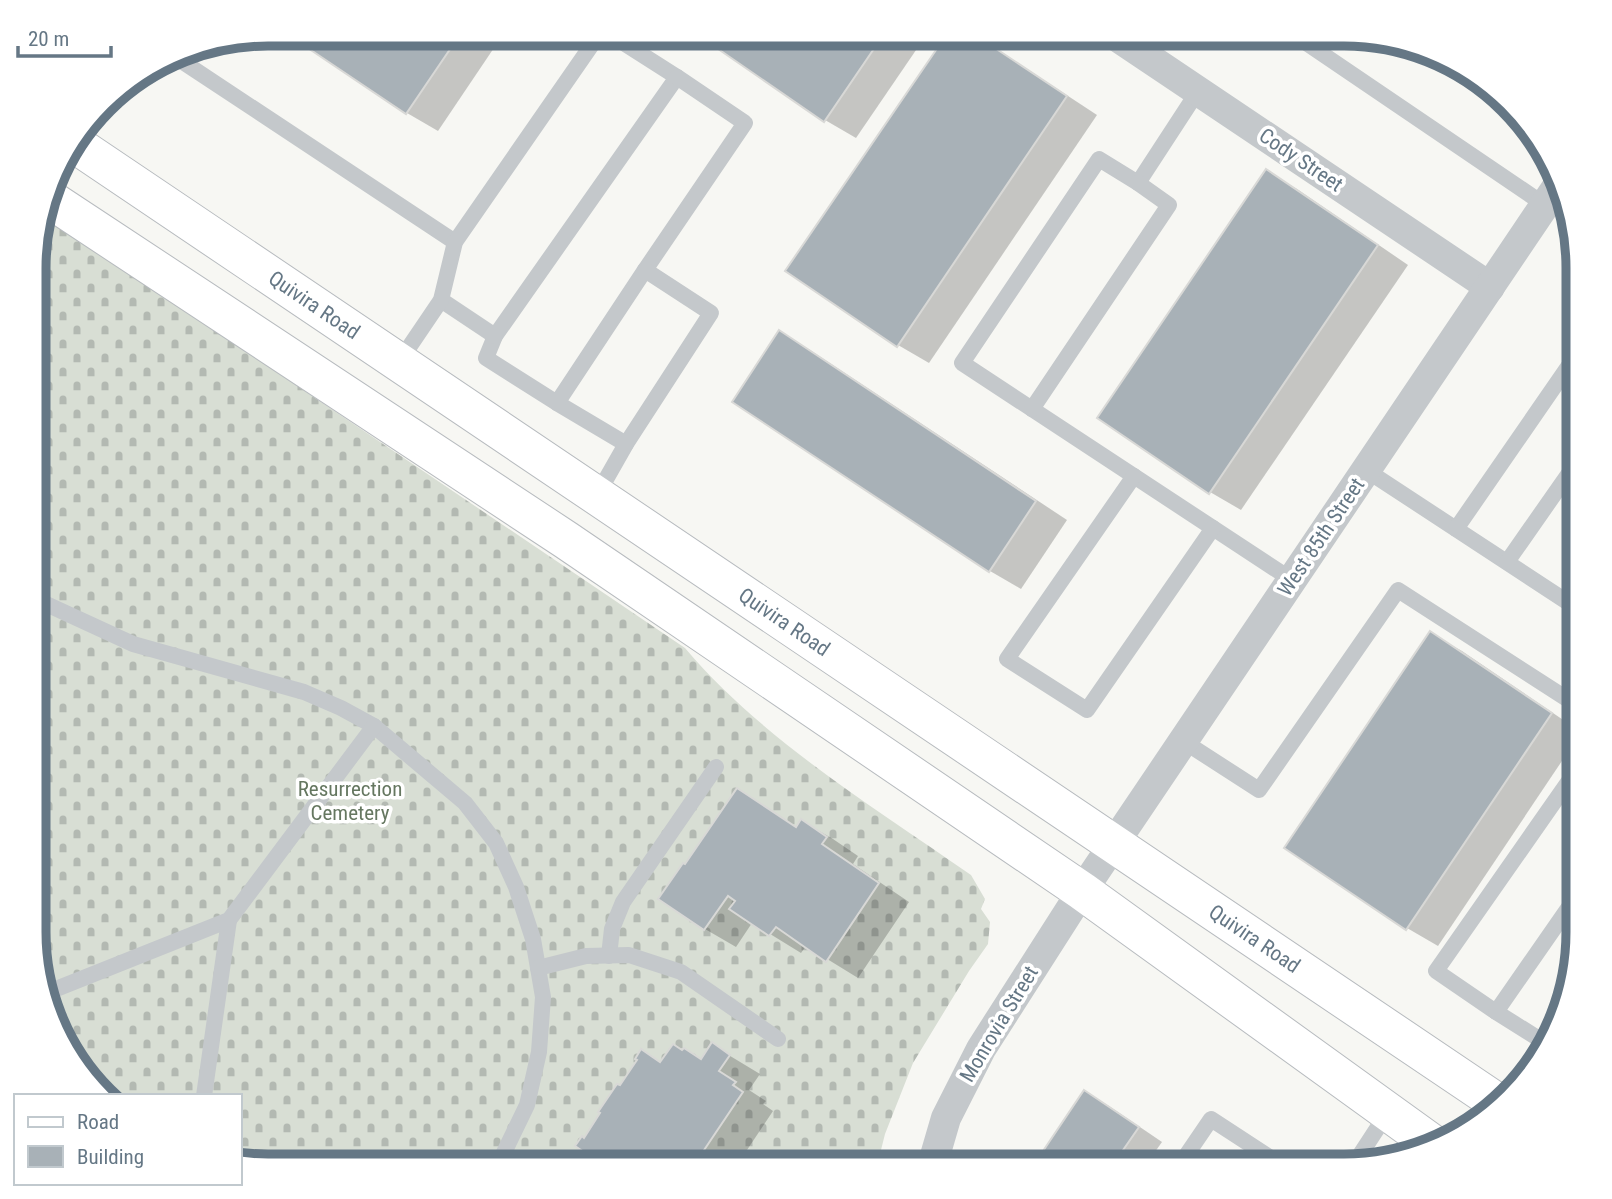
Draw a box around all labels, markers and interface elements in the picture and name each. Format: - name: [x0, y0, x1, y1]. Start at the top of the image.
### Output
- scale bar: [18, 14, 110, 58]
- text: 20 m: [28, 27, 69, 51]
- street label: Cody Street: [1255, 123, 1347, 197]
- street label: Quivira Road: [264, 266, 364, 344]
- street label: West 85th Street: [1273, 473, 1369, 601]
- street label: Quivira Road: [734, 583, 834, 661]
- park label: Resurrection Cemetery: [298, 777, 402, 825]
- street label: Quivira Road: [1204, 900, 1305, 978]
- street label: Monrovia Street: [955, 962, 1043, 1086]
- legend: [14, 1094, 242, 1185]
- text: Road: [77, 1110, 119, 1134]
- text: Building: [77, 1145, 144, 1169]

